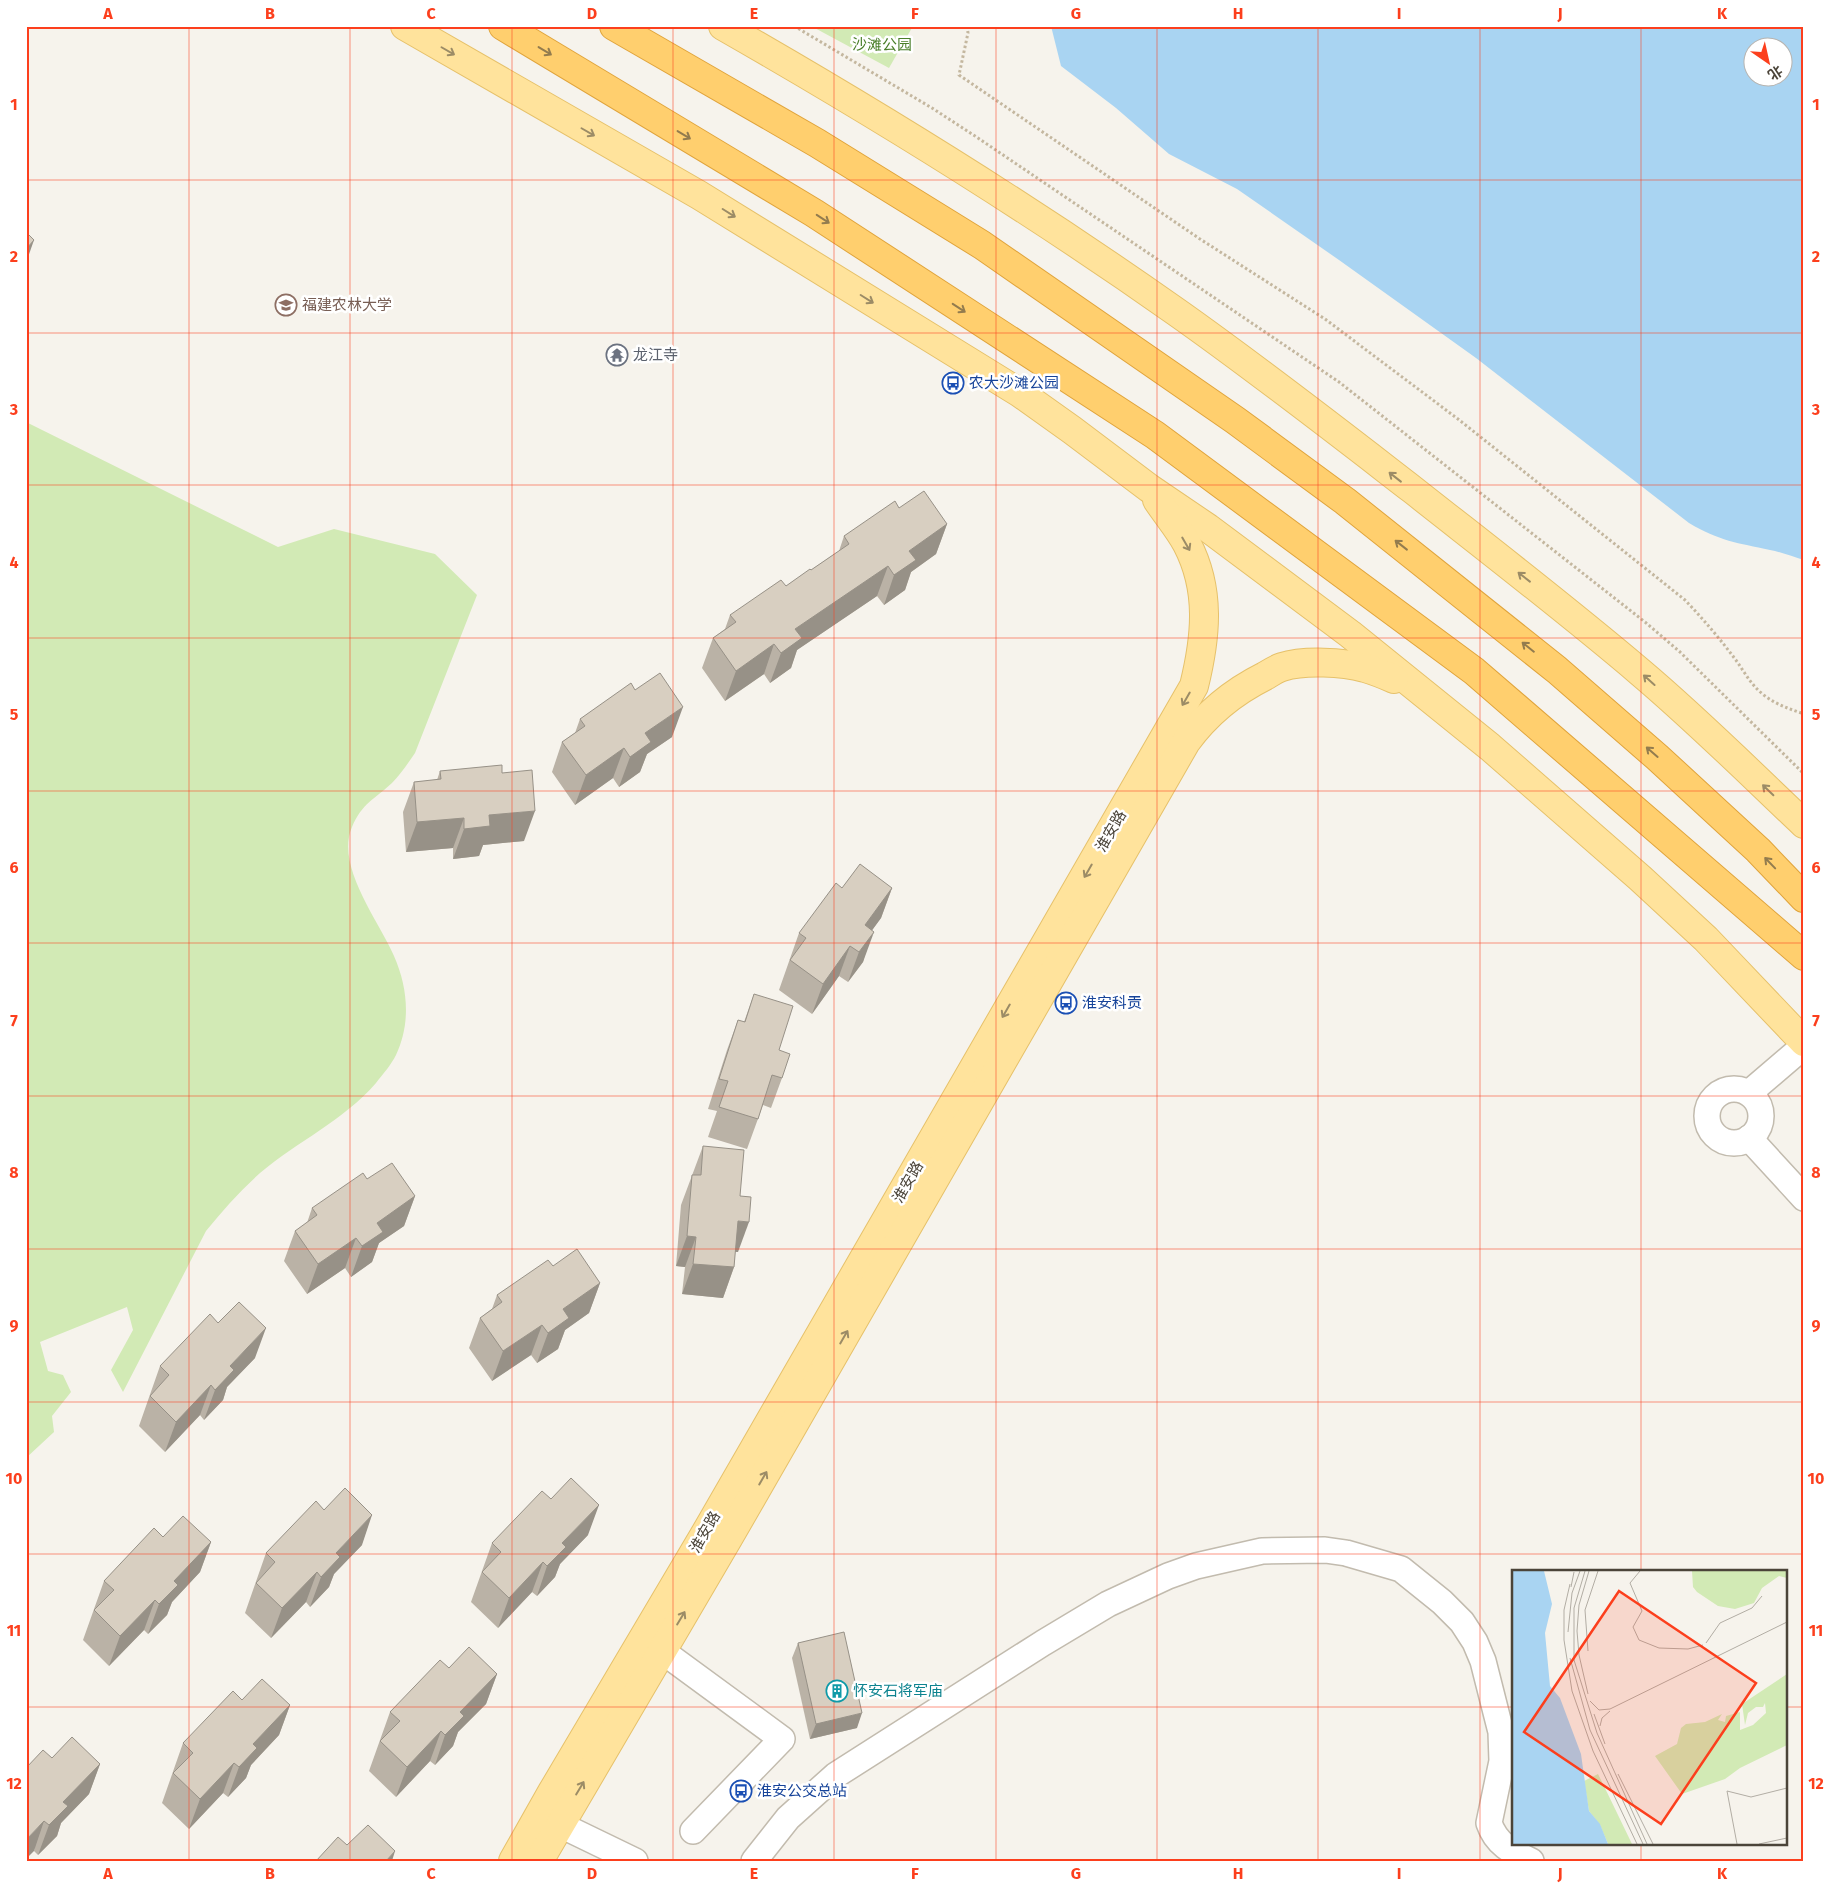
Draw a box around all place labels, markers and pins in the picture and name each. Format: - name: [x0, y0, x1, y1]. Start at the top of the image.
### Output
- school or university icon: 福建农林大学: [274, 293, 298, 317]
- place label: 福建农林大学: [302, 296, 392, 314]
- temple icon: 龙江寺: [605, 343, 629, 367]
- place label: 龙江寺: [633, 346, 678, 364]
- bus stop icon: 农大沙滩公园: [941, 371, 965, 395]
- place label: 农大沙滩公园: [969, 374, 1059, 392]
- bus stop icon: 淮安科贡: [1054, 991, 1078, 1015]
- place label: 淮安科贡: [1082, 994, 1142, 1012]
- building icon: 怀安石将军庙: [825, 1679, 849, 1703]
- place label: 怀安石将军庙: [853, 1682, 943, 1700]
- bus stop icon: 淮安公交总站: [729, 1779, 753, 1803]
- place label: 淮安公交总站: [757, 1782, 847, 1800]

